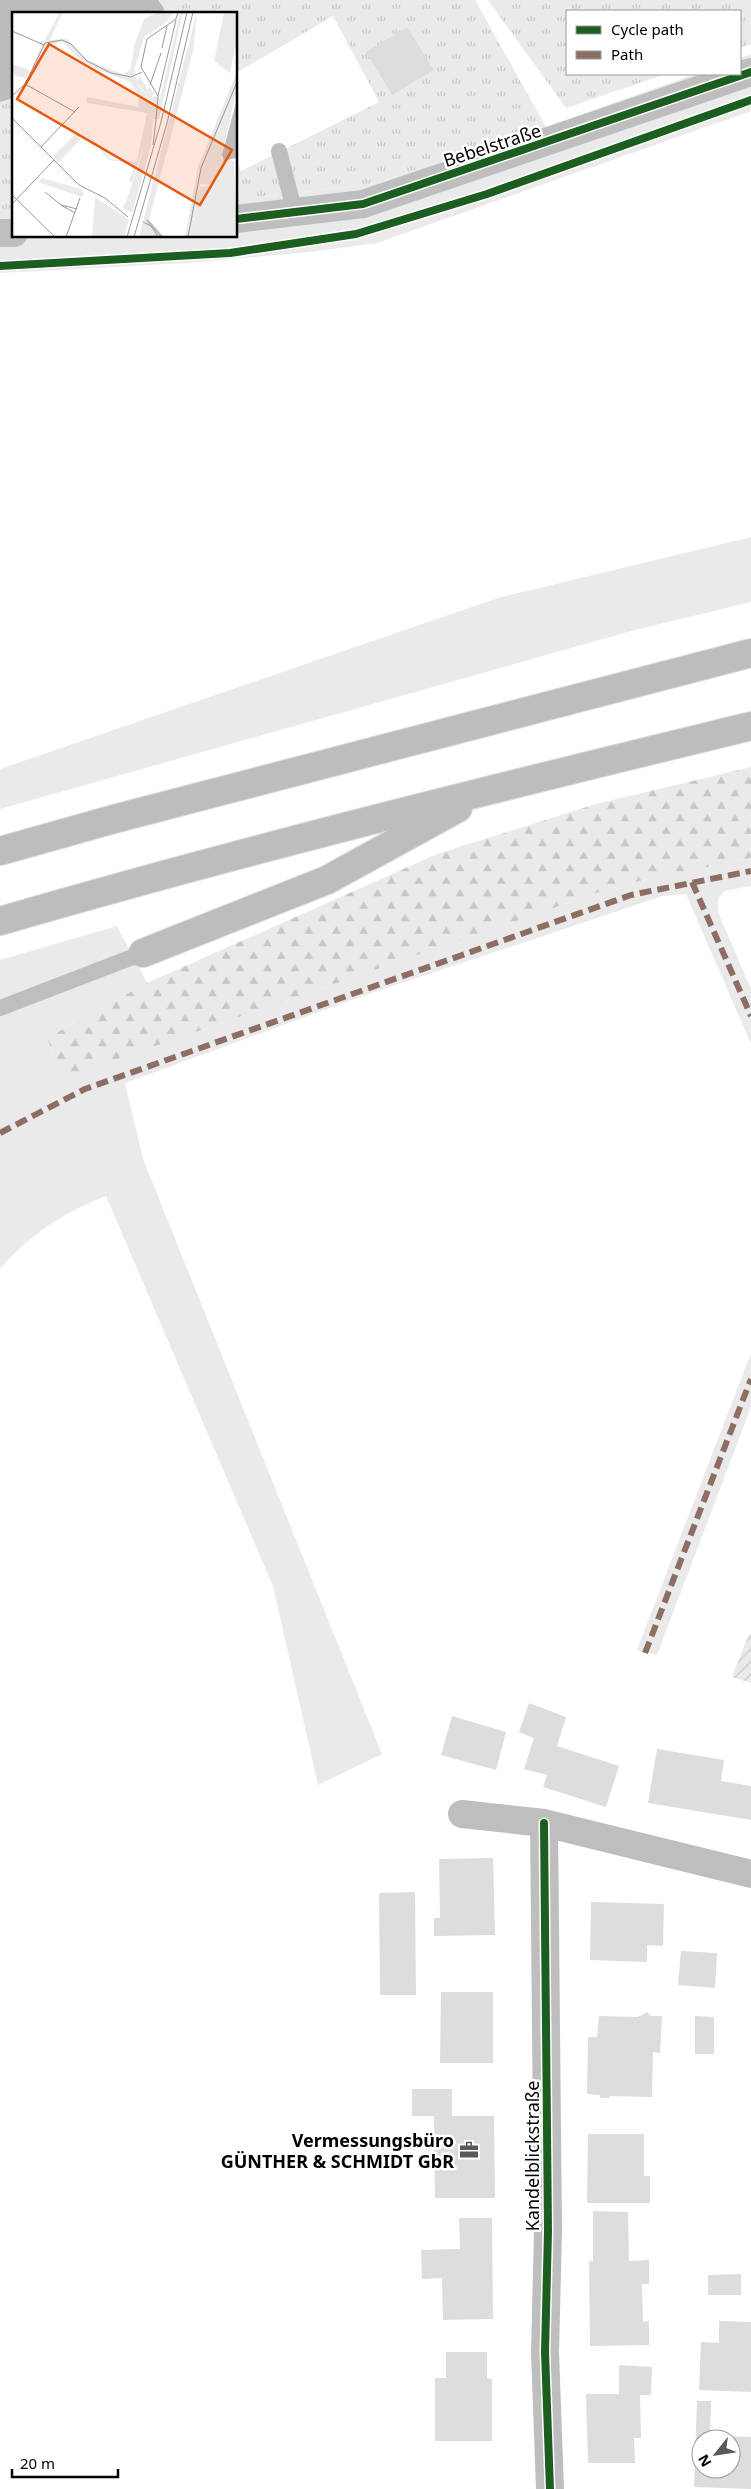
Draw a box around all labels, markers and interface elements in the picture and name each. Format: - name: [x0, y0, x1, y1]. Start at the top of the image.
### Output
- legend: [566, 10, 741, 75]
- inset map: [12, 12, 238, 238]
- text: Cycle path: [611, 19, 684, 39]
- text: Path: [611, 44, 643, 64]
- street label: Bebelstraße: [440, 118, 544, 172]
- street label: Kandelblickstraße: [520, 2081, 544, 2231]
- place label: Vermessungsbüro GÜNTHER & SCHMIDT GbR: [221, 2128, 454, 2173]
- office icon: Vermessungsbüro GÜNTHER & SCHMIDT GbR: [458, 2139, 480, 2161]
- north arrow: [691, 2429, 741, 2479]
- scale bar: [12, 2446, 119, 2478]
- text: N: [693, 2451, 715, 2470]
- text: 20 m: [20, 2453, 55, 2473]

